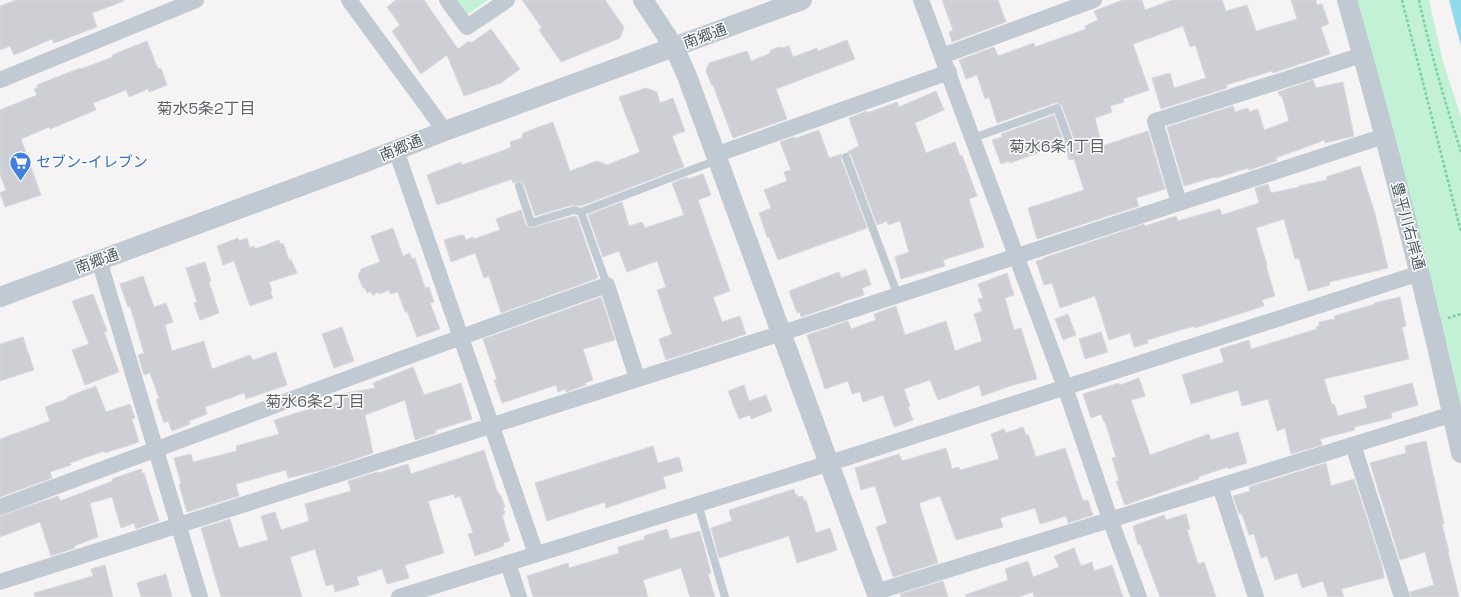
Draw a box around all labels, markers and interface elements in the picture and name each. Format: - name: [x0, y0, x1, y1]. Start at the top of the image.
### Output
- street label: 南郷通: [680, 19, 729, 52]
- district label: 菊水5条2丁目: [156, 98, 256, 119]
- street label: 南郷通: [376, 130, 425, 165]
- district label: 菊水6条1丁目: [1009, 136, 1105, 157]
- supermarket icon: セブン-イレブン: [7, 149, 33, 182]
- place label: セブン-イレブン: [36, 152, 148, 171]
- street label: 豊平川右岸通: [1388, 180, 1429, 272]
- street label: 南郷通: [72, 244, 121, 277]
- district label: 菊水6条2丁目: [265, 391, 365, 412]

